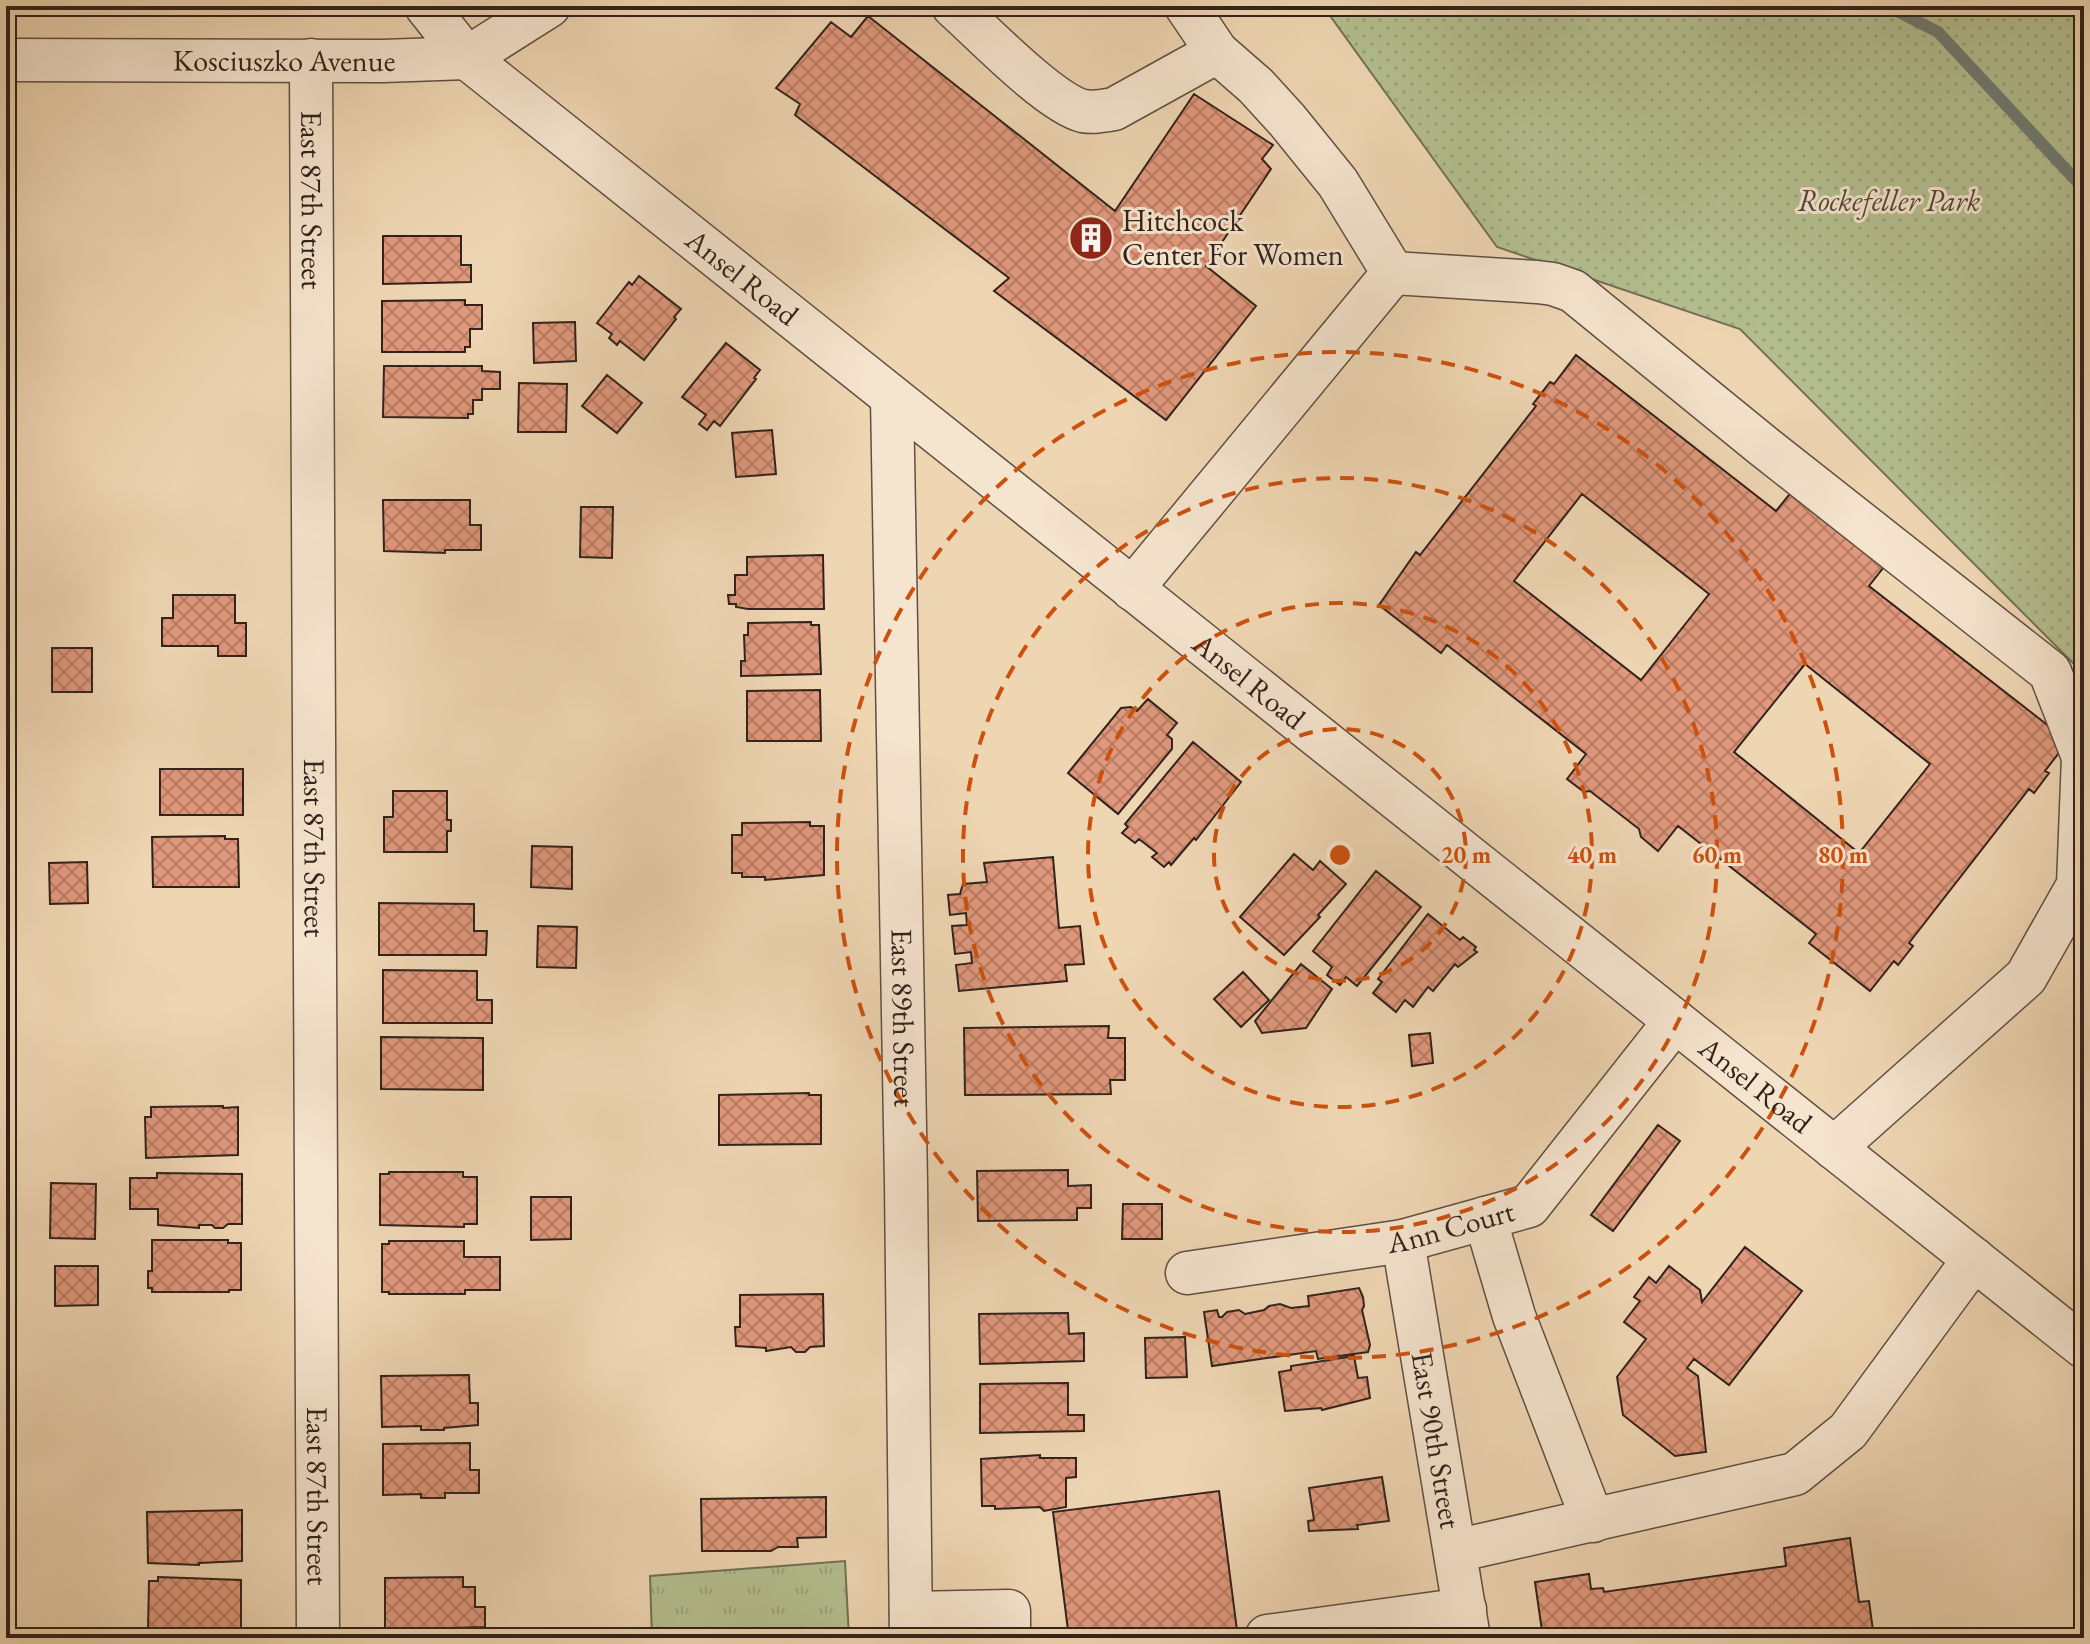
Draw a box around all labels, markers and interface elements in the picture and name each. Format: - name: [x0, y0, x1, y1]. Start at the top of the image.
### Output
- street label: Kosciuszko Avenue: [173, 40, 396, 80]
- street label: East 87th Street: [292, 110, 332, 290]
- park label: Rockefeller Park: [1798, 181, 1981, 220]
- place label: Hitchcock Center For Women: [1122, 201, 1344, 274]
- building icon: Hitchcock Center For Women: [1067, 214, 1115, 262]
- street label: Ansel Road: [677, 219, 808, 334]
- street label: Ansel Road: [1184, 623, 1314, 738]
- street label: East 87th Street: [295, 758, 335, 938]
- text: 20 m: [1441, 839, 1491, 870]
- text: 40 m: [1567, 839, 1617, 870]
- text: 60 m: [1692, 839, 1742, 870]
- text: 80 m: [1818, 839, 1868, 870]
- centre of rings: [1326, 841, 1354, 869]
- street label: East 89th Street: [882, 928, 925, 1108]
- street label: Ansel Road: [1690, 1027, 1821, 1142]
- street label: Ann Court: [1384, 1191, 1519, 1262]
- street label: East 90th Street: [1403, 1349, 1471, 1532]
- street label: East 87th Street: [298, 1406, 338, 1586]

